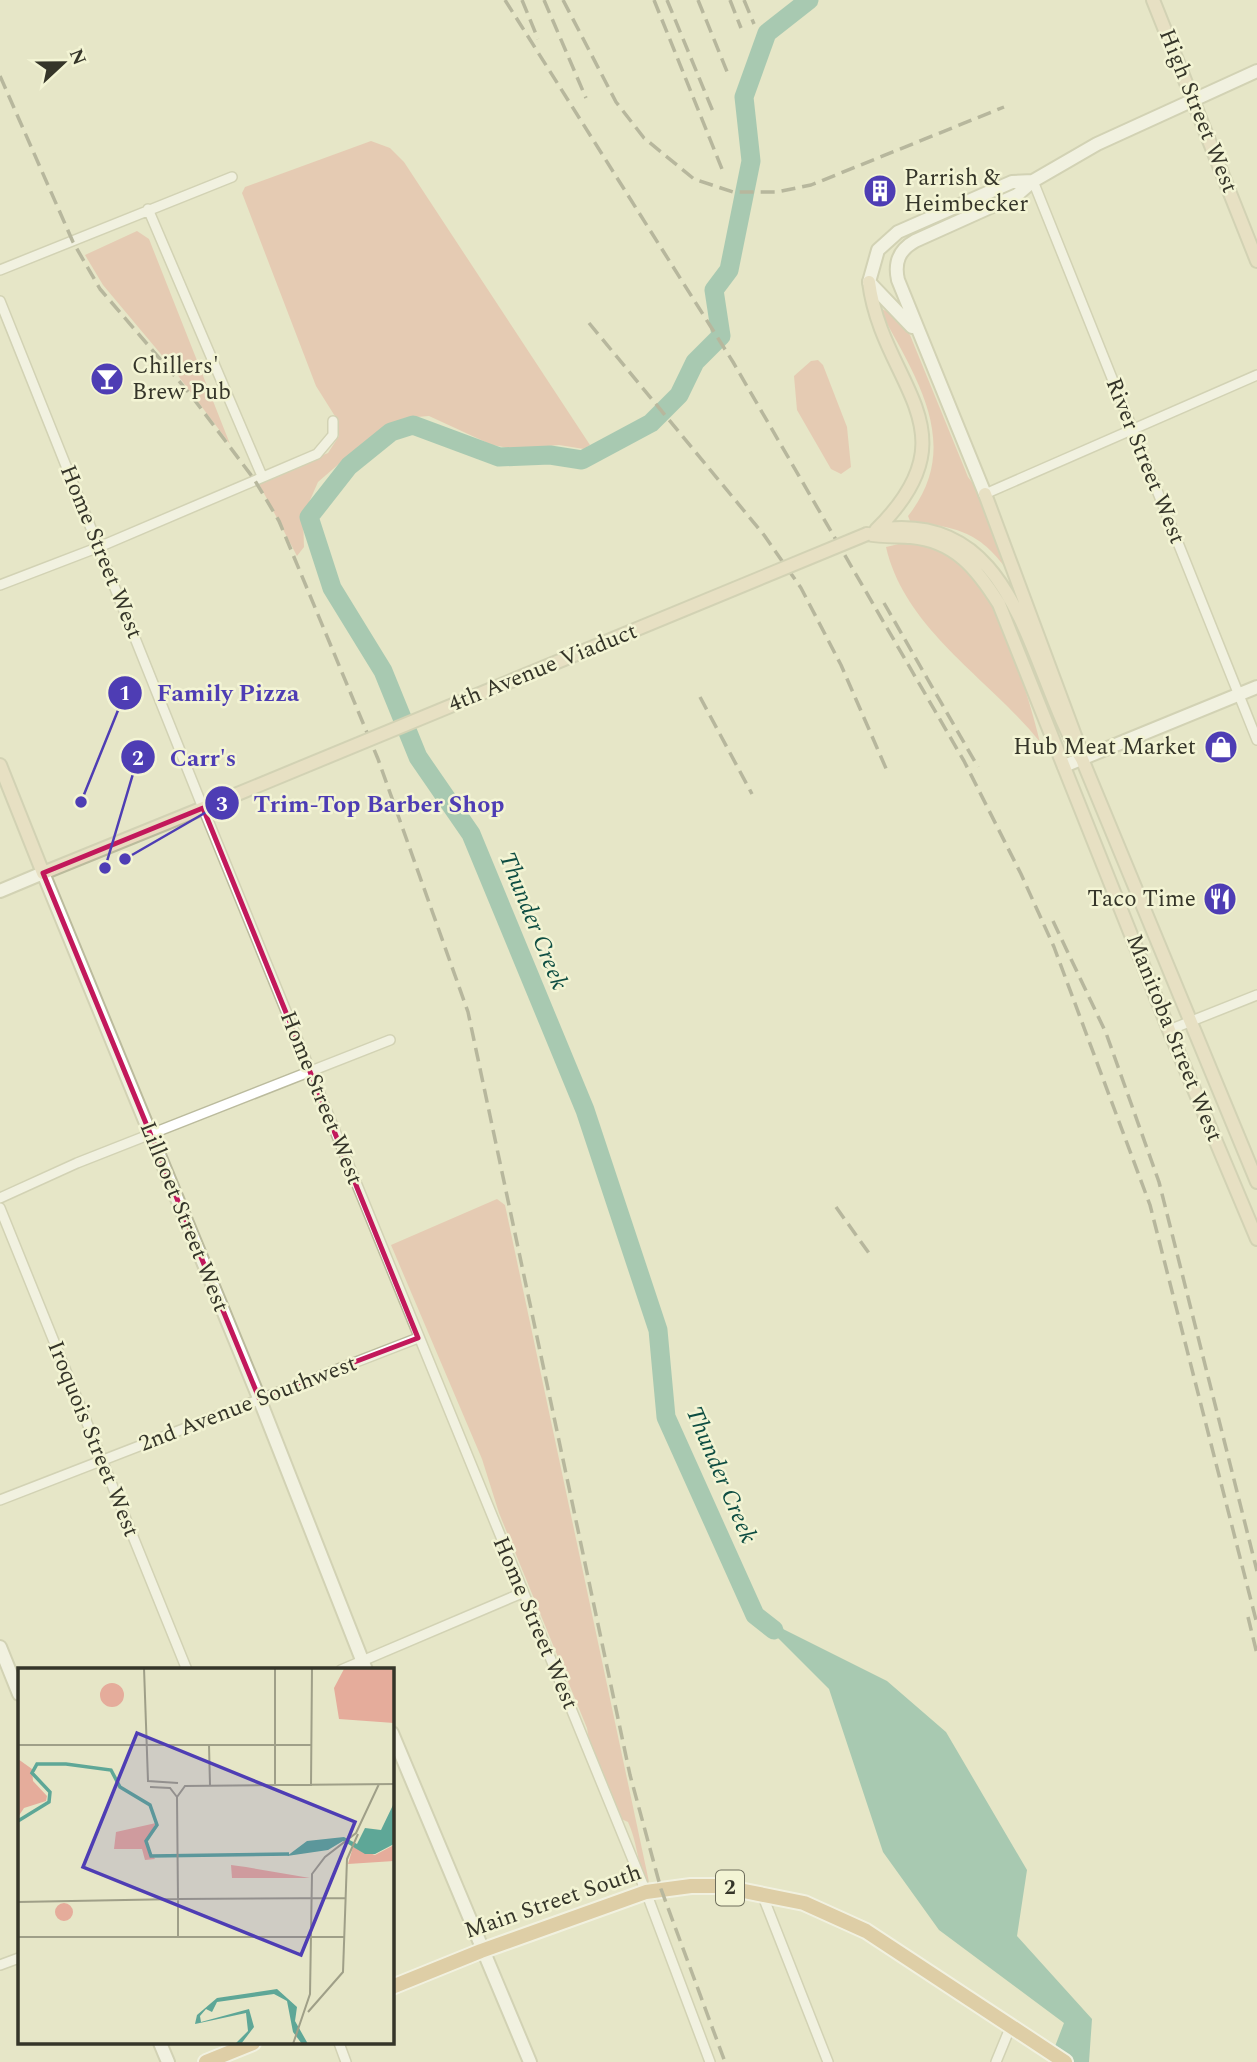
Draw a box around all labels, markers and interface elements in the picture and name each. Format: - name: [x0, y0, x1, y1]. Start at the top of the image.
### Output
- street label: High Street West: [1149, 24, 1247, 198]
- north arrow: [28, 28, 98, 98]
- text: N: [61, 45, 94, 70]
- place label: Parrish & Heimbecker: [904, 161, 1028, 222]
- building icon: Parrish & Heimbecker: [861, 172, 899, 210]
- place label: Chillers' Brew Pub: [132, 349, 231, 410]
- bar icon: Chillers' Brew Pub: [88, 360, 126, 398]
- street label: River Street West: [1096, 373, 1194, 549]
- street label: Home Street West: [50, 460, 152, 644]
- street label: 4th Avenue Viaduct: [443, 614, 643, 722]
- callout: Family Pizza: [108, 670, 313, 715]
- text: Family Pizza: [157, 676, 300, 712]
- text: 1: [119, 678, 131, 710]
- shop icon: Hub Meat Market: [1202, 728, 1240, 766]
- place label: Hub Meat Market: [1013, 730, 1196, 765]
- callout: Carr's: [120, 735, 250, 780]
- text: Carr's: [170, 741, 236, 777]
- text: 2: [132, 743, 144, 775]
- callout: Trim-Top Barber Shop: [205, 781, 519, 826]
- text: Trim-Top Barber Shop: [254, 787, 504, 823]
- text: 3: [216, 789, 228, 821]
- water label: Thunder Creek: [489, 847, 577, 995]
- restaurant icon: Taco Time: [1201, 880, 1239, 918]
- place label: Taco Time: [1087, 882, 1196, 917]
- street label: Manitoba Street West: [1116, 929, 1232, 1147]
- street label: Home Street West: [270, 1006, 372, 1190]
- street label: Lillooet Street West: [130, 1117, 238, 1317]
- street label: Iroquois Street West: [38, 1336, 148, 1542]
- street label: 2nd Avenue Southwest: [134, 1346, 362, 1462]
- water label: Thunder Creek: [676, 1401, 766, 1549]
- street label: Home Street West: [483, 1531, 587, 1715]
- inset map: [18, 1668, 394, 2044]
- street label: Main Street South: [460, 1855, 646, 1949]
- road number: 2: [716, 1870, 744, 1906]

